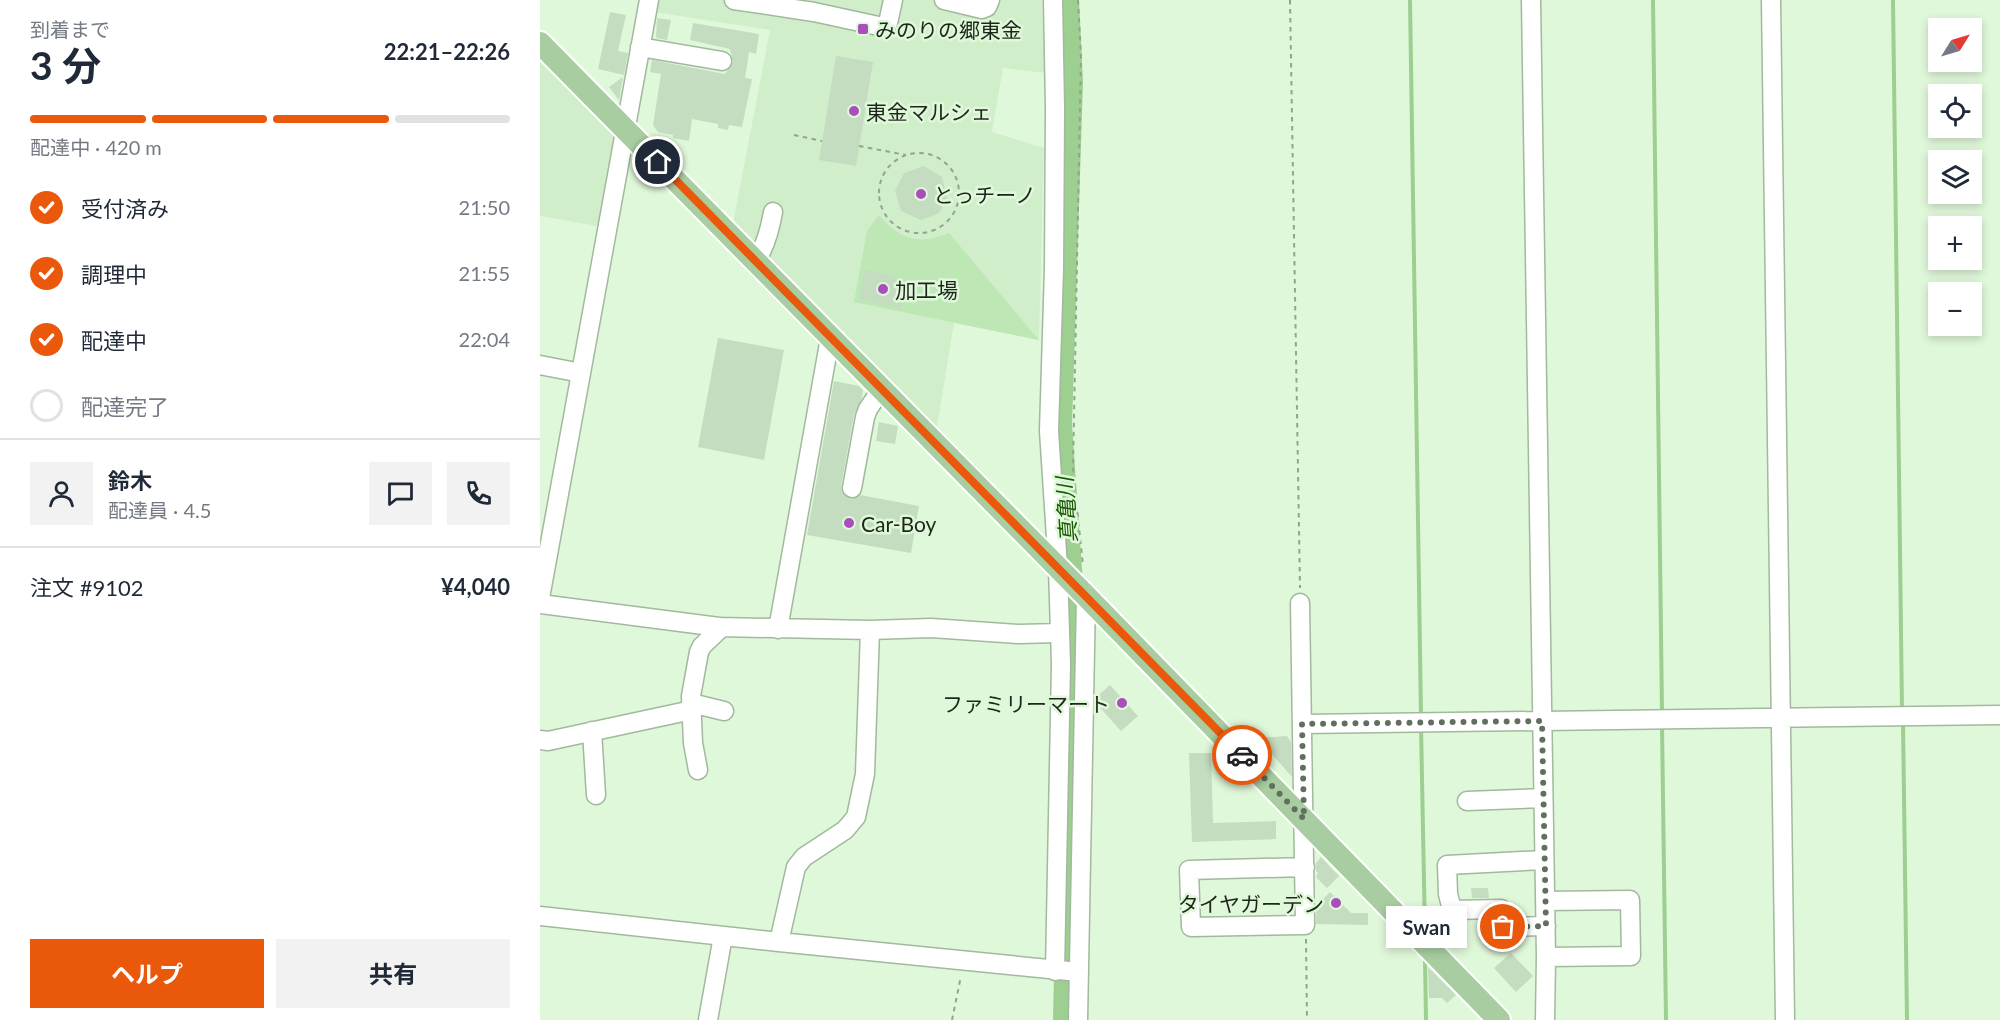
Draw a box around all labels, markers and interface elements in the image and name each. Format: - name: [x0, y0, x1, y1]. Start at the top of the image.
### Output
- text: 到着まで: [30, 17, 110, 41]
- place label: みのりの郷東金: [875, 17, 1022, 42]
- north arrow: [1928, 18, 1982, 72]
- map controls: [1928, 18, 1982, 336]
- marker: みのりの郷東金: [856, 22, 870, 36]
- text: 22:21–22:26: [384, 38, 510, 65]
- text: 3 分: [30, 42, 101, 88]
- button: locate: [1928, 84, 1982, 138]
- place label: 東金マルシェ: [866, 99, 992, 124]
- marker: 東金マルシェ: [847, 104, 861, 118]
- text: 配達中 · 420 m: [30, 135, 162, 159]
- pin: [632, 136, 683, 187]
- icon: home: [641, 145, 674, 178]
- button: layers: [1928, 150, 1982, 204]
- place label: とっチーノ: [933, 182, 1036, 207]
- marker: とっチーノ: [914, 187, 928, 201]
- icon: check: [30, 191, 63, 224]
- text: 受付済み: [81, 195, 169, 222]
- text: 21:50: [459, 195, 510, 219]
- button: +: [1928, 216, 1982, 270]
- icon: check: [30, 257, 63, 290]
- text: 調理中: [81, 261, 147, 288]
- text: 21:55: [459, 261, 510, 285]
- place label: 加工場: [895, 277, 958, 302]
- marker: 加工場: [876, 282, 890, 296]
- button: −: [1928, 282, 1982, 336]
- icon: check: [30, 323, 63, 356]
- text: 配達中: [81, 327, 147, 354]
- text: 22:04: [459, 327, 510, 351]
- text: 配達完了: [81, 393, 169, 420]
- button: person: [30, 462, 93, 525]
- button: chat: [369, 462, 432, 525]
- button: phone: [447, 462, 510, 525]
- text: 鈴木: [108, 467, 152, 494]
- water label: 真亀川: [1050, 474, 1082, 544]
- text: 配達員 · 4.5: [108, 498, 211, 522]
- place label: Car-Boy: [861, 511, 936, 536]
- marker: Car-Boy: [842, 516, 856, 530]
- text: ¥4,040: [441, 573, 510, 600]
- text: 注文 #9102: [30, 574, 143, 601]
- place label: ファミリーマート: [942, 691, 1110, 716]
- marker: ファミリーマート: [1115, 696, 1129, 710]
- courier: [1212, 725, 1272, 785]
- icon: car: [1226, 739, 1259, 772]
- place label: タイヤガーデン: [1178, 891, 1324, 916]
- marker: タイヤガーデン: [1329, 896, 1343, 910]
- pin: [1477, 901, 1528, 952]
- callout: Swan: [1386, 906, 1467, 948]
- icon: bag: [1486, 910, 1519, 943]
- text: Swan: [1402, 915, 1451, 939]
- button: ヘルプ: [30, 939, 264, 1008]
- button: 共有: [276, 939, 510, 1008]

